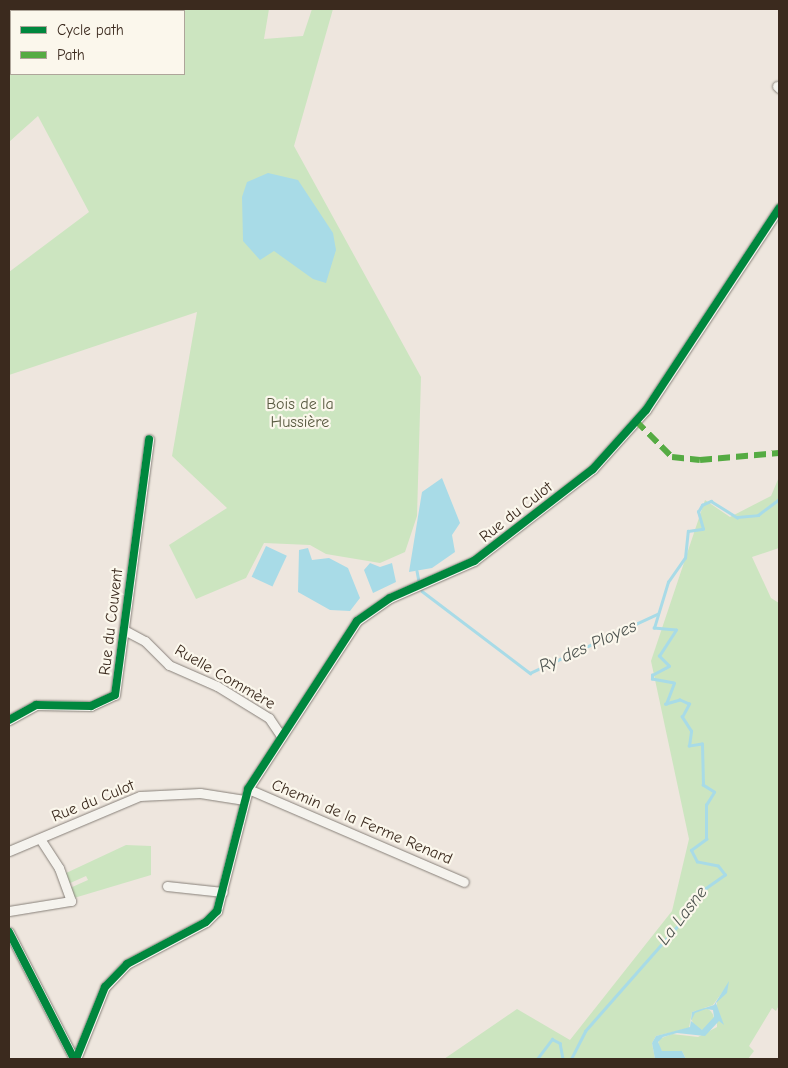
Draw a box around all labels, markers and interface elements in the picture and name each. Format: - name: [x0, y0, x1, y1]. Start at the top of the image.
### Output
- legend: [10, 10, 185, 75]
- text: Cycle path: [57, 21, 124, 39]
- text: Path: [57, 46, 85, 64]
- park label: Bois de la Hussière: [266, 394, 334, 432]
- street label: Rue du Culot: [476, 478, 556, 546]
- street label: Rue du Couvent: [95, 568, 127, 676]
- water label: Ry des Ployes: [536, 616, 640, 678]
- street label: Ruelle Commère: [171, 640, 279, 714]
- street label: Chemin de la Ferme Renard: [269, 775, 455, 869]
- street label: Rue du Culot: [49, 776, 137, 826]
- water label: La Lasne: [653, 882, 713, 950]

